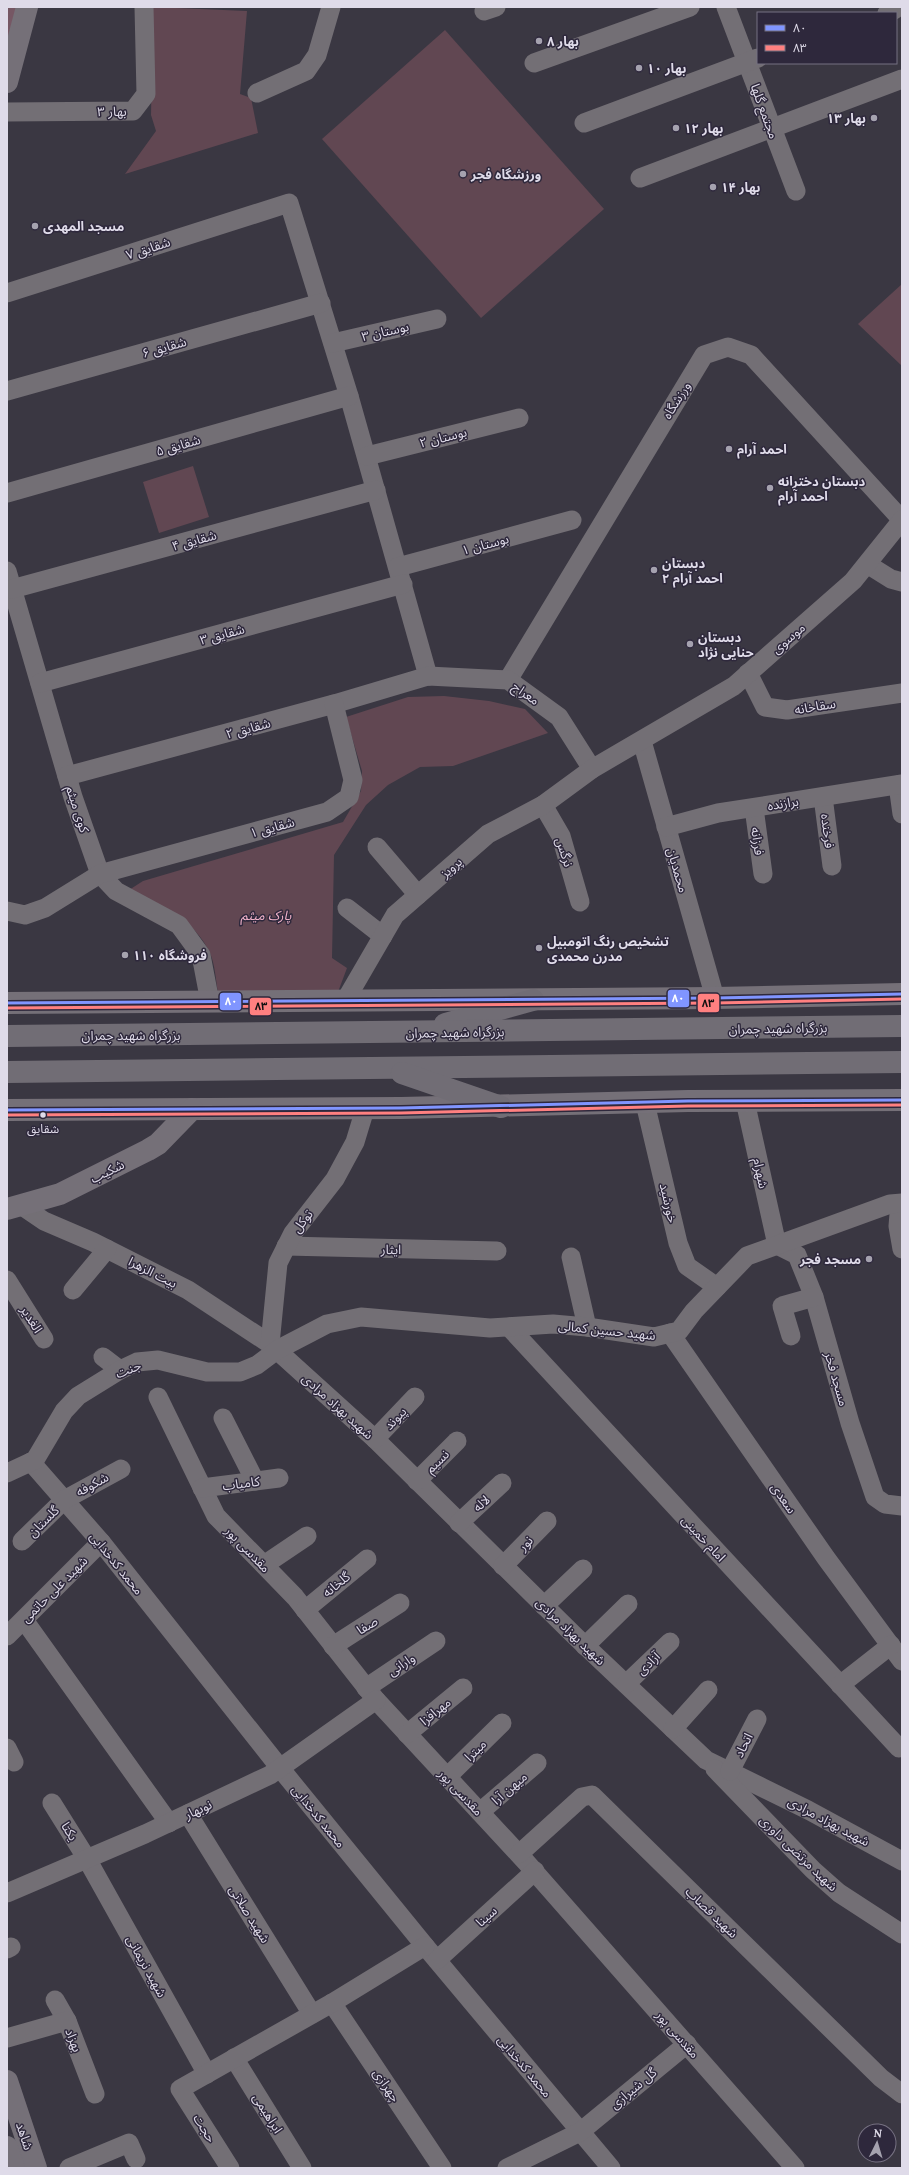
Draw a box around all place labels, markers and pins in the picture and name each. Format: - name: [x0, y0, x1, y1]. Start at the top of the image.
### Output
- place label: بهار ۸: [547, 33, 579, 50]
- marker: بهار ۸: [534, 36, 544, 46]
- place label: بهار ۱۰: [647, 60, 686, 77]
- marker: بهار ۱۰: [634, 63, 644, 73]
- place label: بهار ۱۳: [827, 110, 866, 127]
- marker: بهار ۱۳: [869, 113, 879, 123]
- place label: بهار ۱۲: [684, 120, 723, 137]
- marker: بهار ۱۲: [671, 123, 681, 133]
- place label: ورزشگاه فجر: [470, 166, 541, 183]
- marker: ورزشگاه فجر: [458, 169, 468, 179]
- place label: بهار ۱۴: [721, 179, 760, 196]
- marker: بهار ۱۴: [708, 182, 718, 192]
- place label: مسجد المهدی: [43, 218, 124, 235]
- marker: مسجد المهدی: [30, 221, 40, 231]
- place label: احمد آرام: [737, 441, 787, 459]
- marker: احمد آرام: [724, 444, 734, 454]
- place label: دبستان دخترانه احمد آرام: [778, 473, 866, 506]
- marker: دبستان دخترانه احمد آرام: [765, 483, 775, 493]
- place label: دبستان احمد آرام ۲: [662, 555, 723, 588]
- marker: دبستان احمد آرام ۲: [649, 565, 659, 575]
- place label: دبستان حنایی نژاد: [698, 629, 754, 661]
- marker: دبستان حنایی نژاد: [685, 639, 695, 649]
- place label: تشخیص رنگ اتومبیل مدرن محمدی: [547, 933, 669, 965]
- marker: تشخیص رنگ اتومبیل مدرن محمدی: [534, 943, 544, 953]
- place label: فروشگاه ۱۱۰: [133, 947, 207, 964]
- marker: فروشگاه ۱۱۰: [120, 950, 130, 960]
- marker: شقایق: [38, 1110, 48, 1120]
- place label: شقایق: [27, 1121, 59, 1137]
- place label: مسجد فجر: [799, 1251, 861, 1268]
- marker: مسجد فجر: [864, 1254, 874, 1264]

